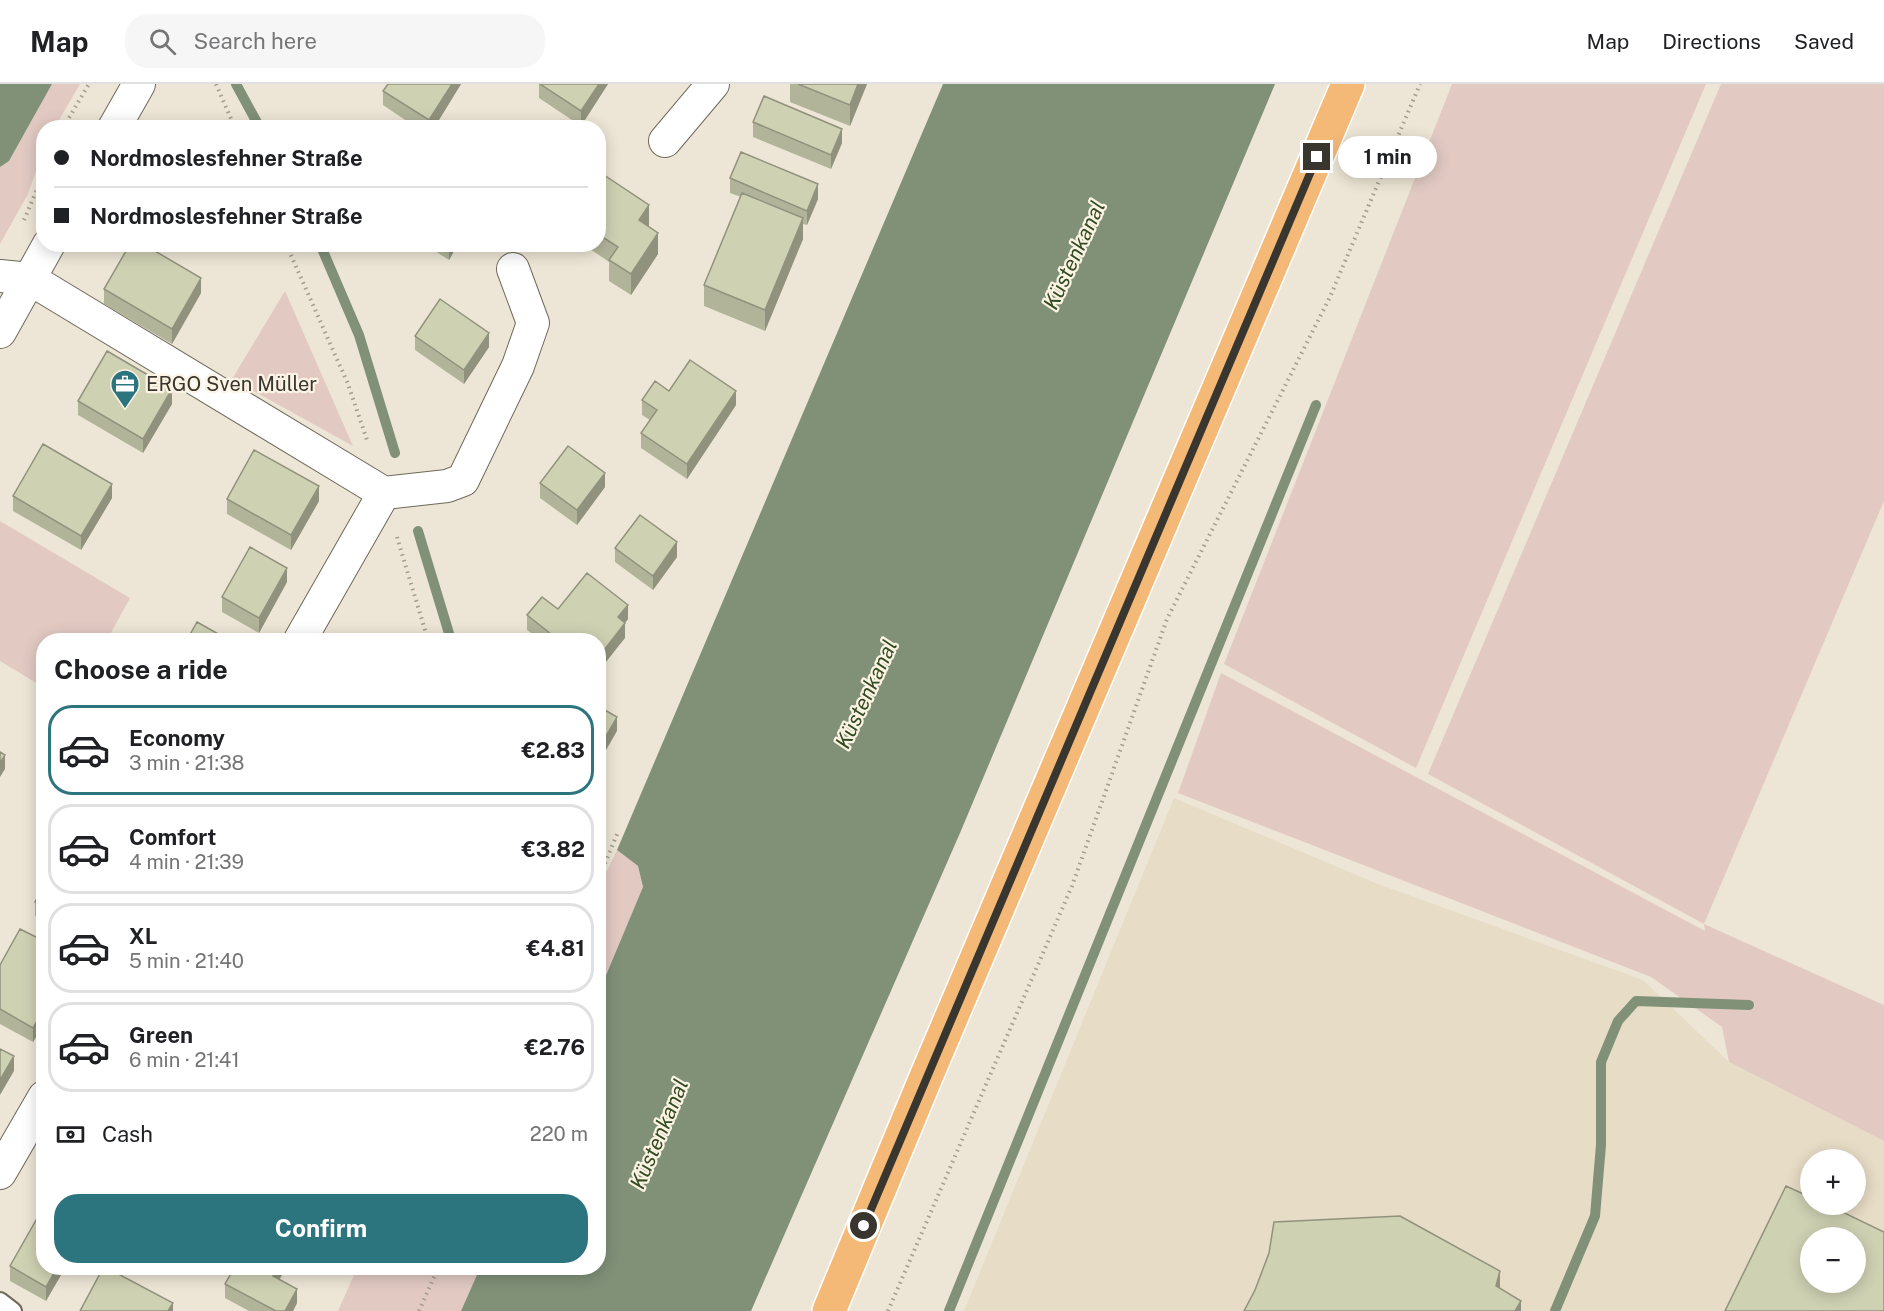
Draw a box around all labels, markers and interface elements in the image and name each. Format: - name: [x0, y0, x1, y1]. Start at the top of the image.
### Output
- search box: [125, 14, 545, 68]
- text: Map: [30, 25, 89, 58]
- icon: search: [146, 25, 179, 58]
- text: Search here: [194, 28, 317, 54]
- text: Map: [1587, 29, 1629, 54]
- text: Directions: [1662, 29, 1761, 54]
- text: Saved: [1794, 29, 1854, 54]
- callout: 1 min: [1338, 136, 1437, 178]
- route end: [1303, 143, 1330, 170]
- text: Nordmoslesfehner Straße: [90, 145, 363, 171]
- text: 1 min: [1363, 145, 1412, 169]
- water label: Küstenkanal: [1038, 197, 1110, 313]
- text: Nordmoslesfehner Straße: [90, 203, 363, 229]
- office icon: ERGO Sven Müller: [109, 368, 141, 410]
- place label: ERGO Sven Müller: [146, 372, 317, 396]
- water label: Küstenkanal: [830, 636, 902, 752]
- text: Choose a ride: [54, 653, 228, 685]
- icon: car: [57, 723, 111, 777]
- text: Economy: [129, 725, 225, 751]
- text: €2.83: [521, 737, 585, 763]
- text: 3 min · 21:38: [129, 751, 245, 775]
- icon: car: [57, 822, 111, 876]
- text: Comfort: [129, 824, 216, 850]
- text: €3.82: [521, 836, 585, 862]
- text: 4 min · 21:39: [129, 850, 244, 874]
- icon: car: [57, 921, 111, 975]
- text: XL: [129, 923, 157, 949]
- text: €4.81: [526, 935, 585, 961]
- text: 5 min · 21:40: [129, 949, 244, 973]
- icon: car: [57, 1020, 111, 1074]
- text: Green: [129, 1022, 193, 1048]
- text: €2.76: [524, 1034, 585, 1060]
- text: 6 min · 21:41: [129, 1048, 240, 1072]
- water label: Küstenkanal: [625, 1075, 693, 1193]
- icon: cash: [54, 1118, 87, 1151]
- text: Cash: [102, 1121, 153, 1147]
- text: 220 m: [530, 1122, 588, 1146]
- map controls: [1800, 1149, 1866, 1293]
- button: +: [1800, 1149, 1866, 1215]
- button: Confirm: [54, 1194, 588, 1263]
- route start: [850, 1212, 877, 1239]
- button: −: [1800, 1227, 1866, 1293]

